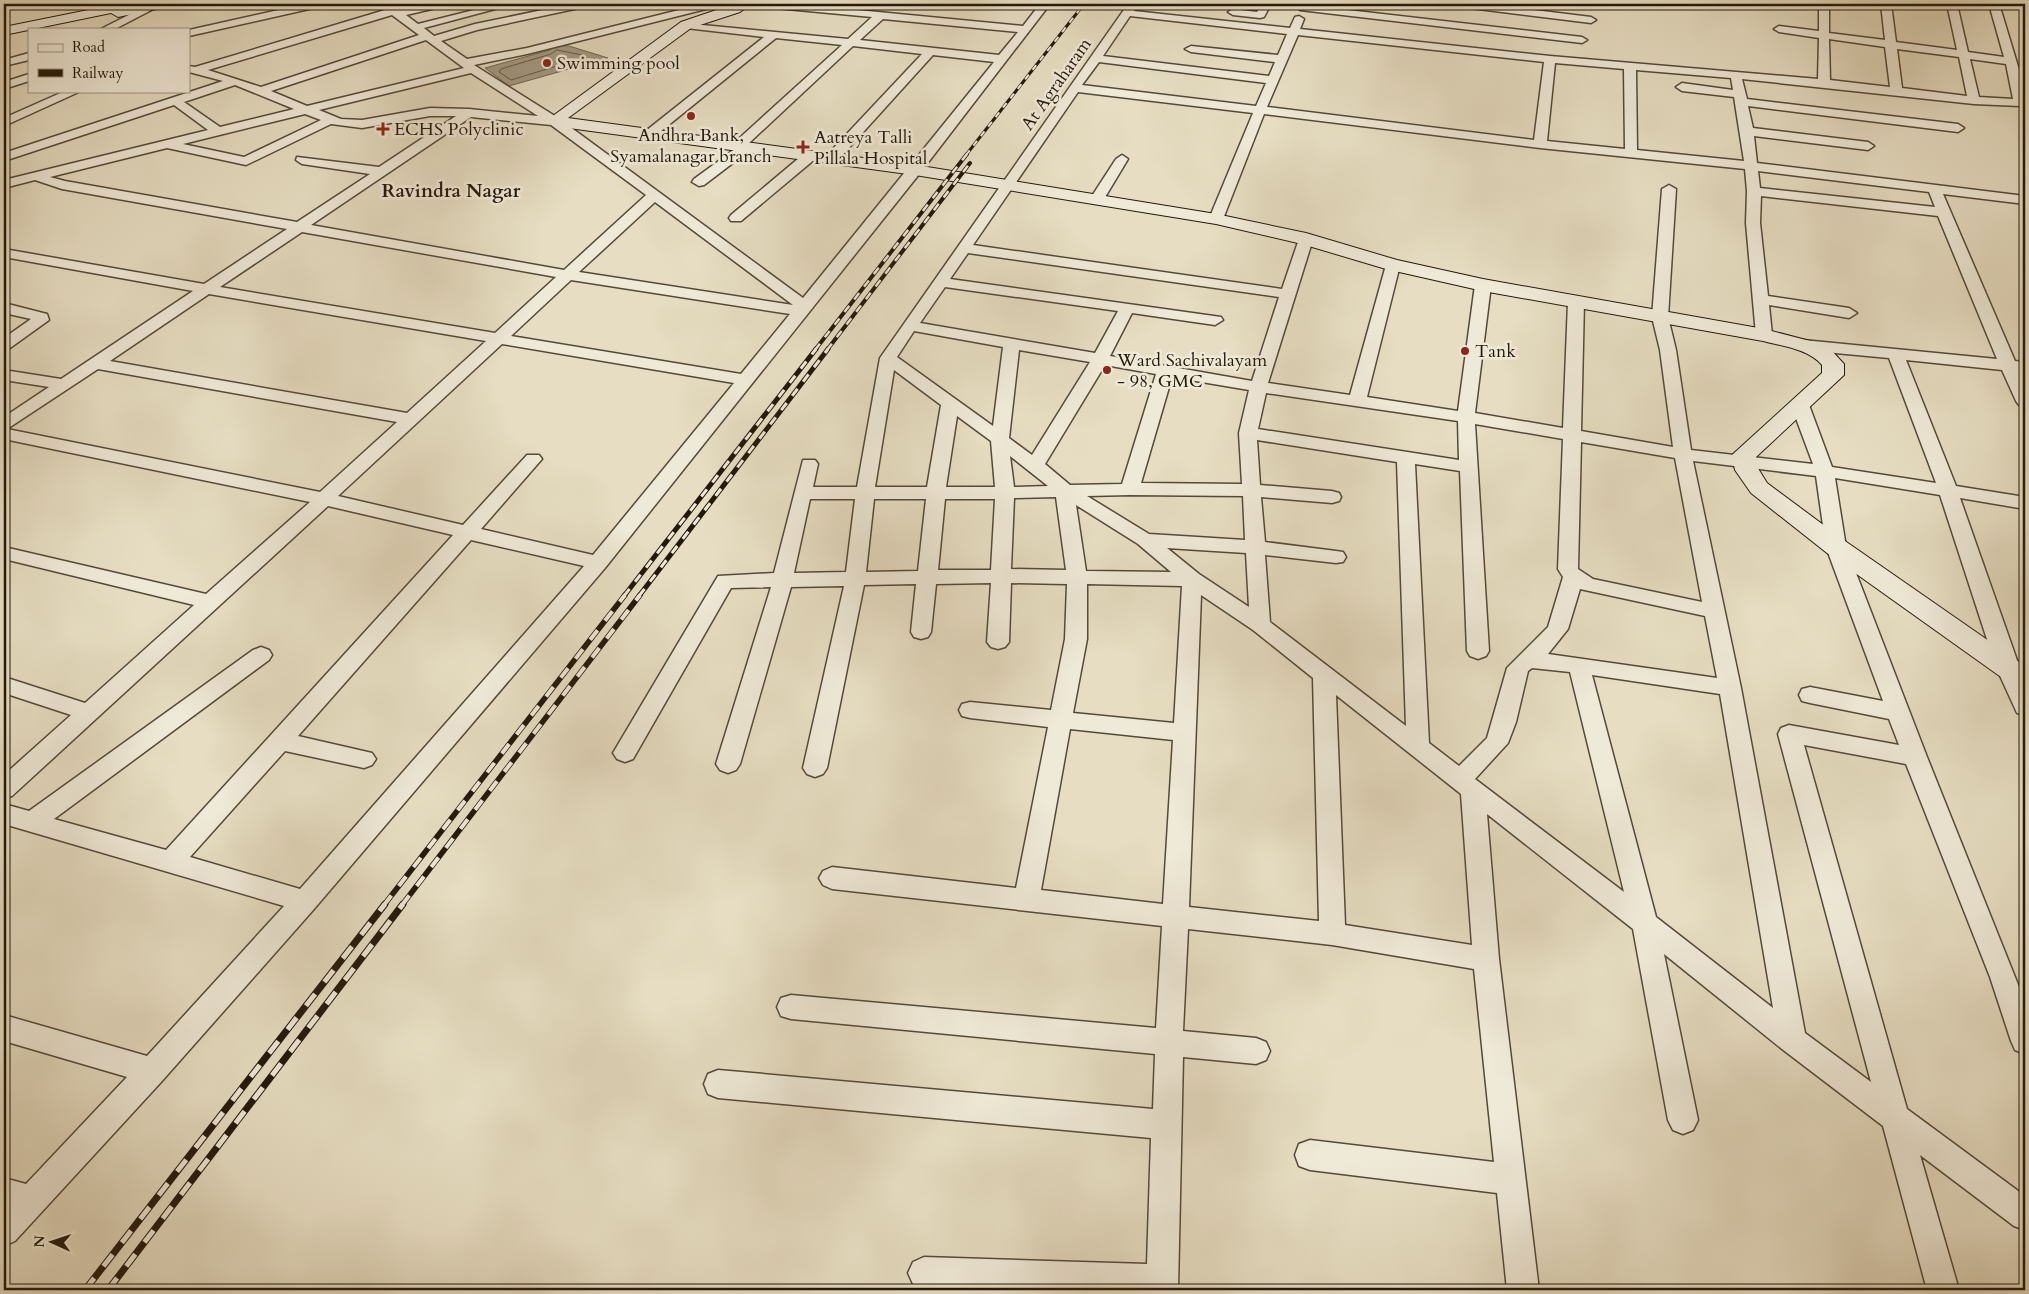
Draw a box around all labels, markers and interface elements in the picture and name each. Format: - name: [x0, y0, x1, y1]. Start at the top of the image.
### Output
- legend: [28, 28, 190, 92]
- street label: At Agraharam: [1015, 32, 1098, 136]
- text: Road: [72, 37, 105, 57]
- place label: Swimming pool: [557, 51, 680, 76]
- marker: Swimming pool: [541, 57, 553, 69]
- text: Railway: [72, 63, 123, 83]
- marker: Andhra Bank, Syamalanagar branch: [685, 110, 697, 122]
- place label: ECHS Polyclinic: [394, 117, 524, 142]
- marker: ECHS Polyclinic: [376, 122, 390, 136]
- place label: Andhra Bank, Syamalanagar branch: [610, 123, 772, 169]
- place label: Aatreya Talli Pillala Hospital: [814, 125, 928, 171]
- marker: Aatreya Talli Pillala Hospital: [796, 140, 810, 154]
- district label: Ravindra Nagar: [382, 178, 521, 204]
- place label: Tank: [1475, 339, 1516, 364]
- marker: Tank: [1459, 345, 1471, 357]
- place label: Ward Sachivalayam - 98, GMC: [1116, 348, 1268, 394]
- marker: Ward Sachivalayam - 98, GMC: [1101, 364, 1113, 376]
- north arrow: [28, 1216, 78, 1266]
- text: N: [30, 1235, 49, 1248]

